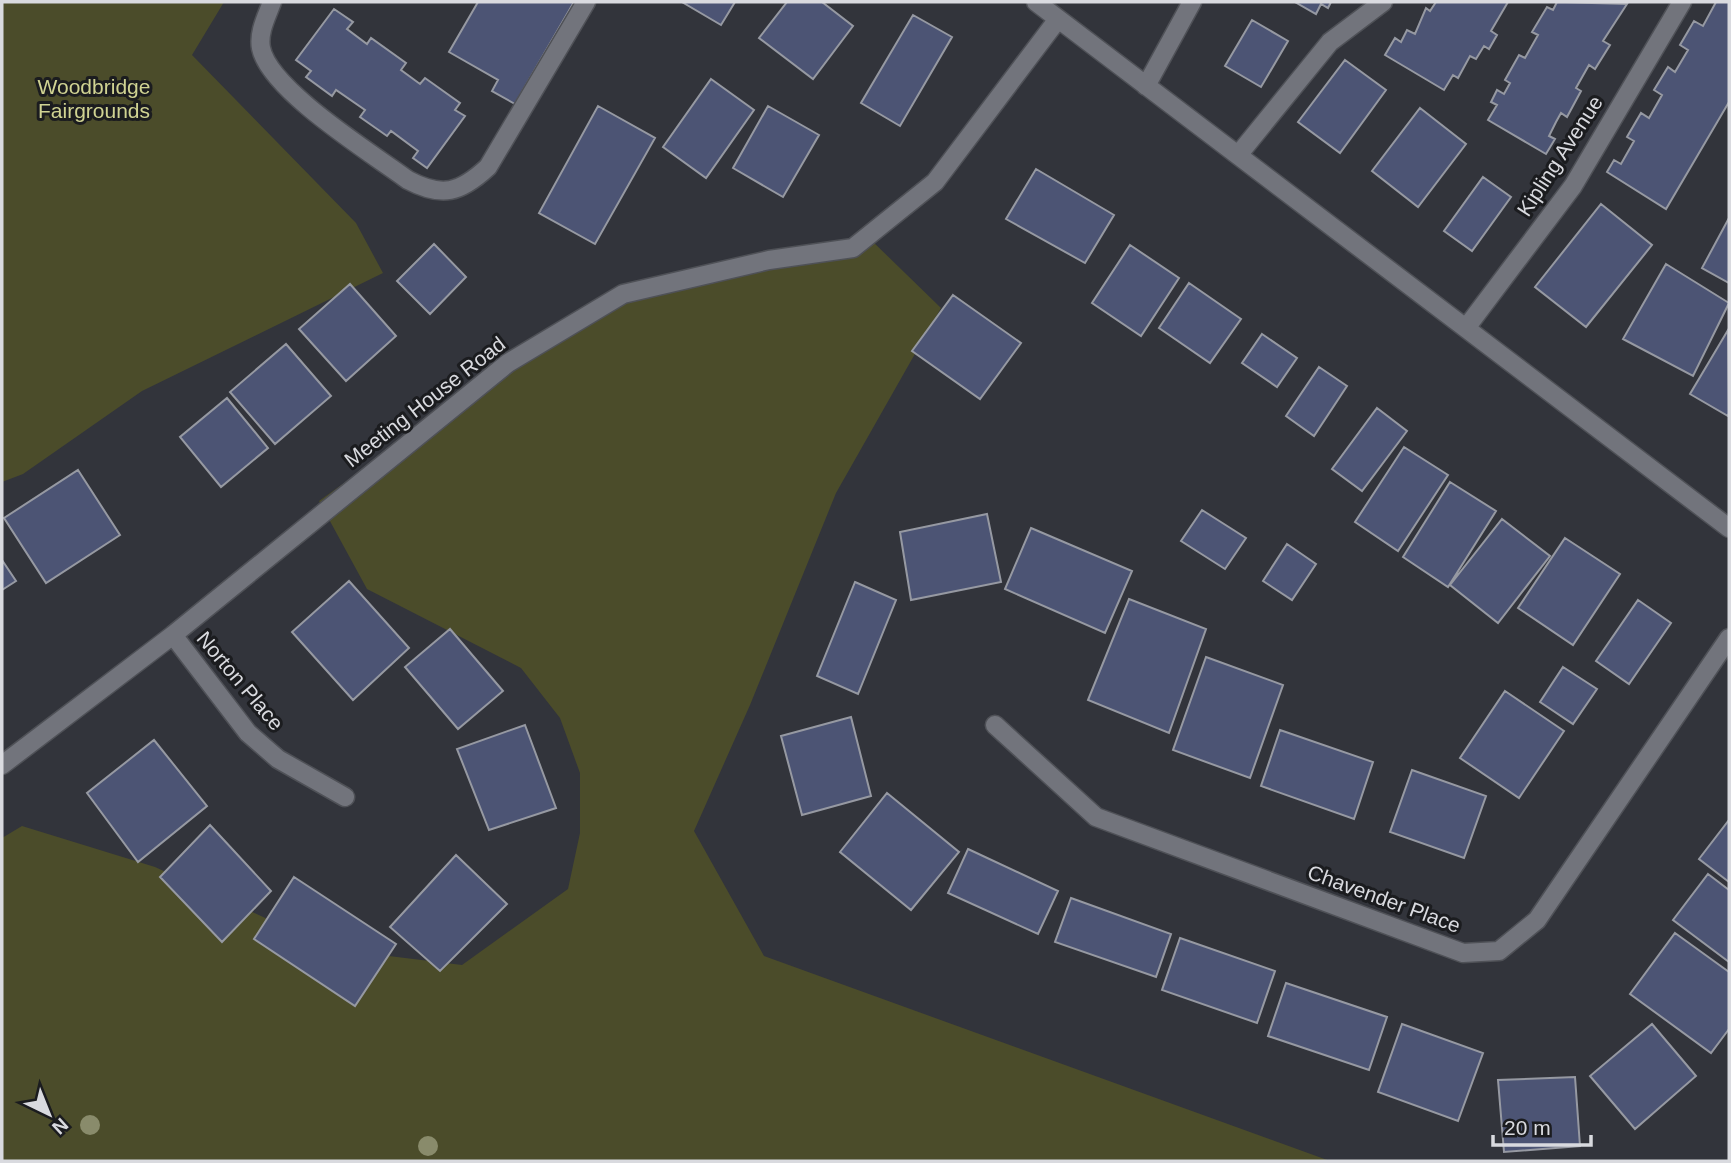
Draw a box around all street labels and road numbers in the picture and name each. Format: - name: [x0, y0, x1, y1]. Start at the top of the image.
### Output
- street label: Kipling Avenue: [1512, 91, 1607, 220]
- street label: Meeting House Road: [340, 332, 510, 471]
- street label: Norton Place: [193, 627, 288, 735]
- street label: Chavender Place: [1305, 860, 1464, 937]

